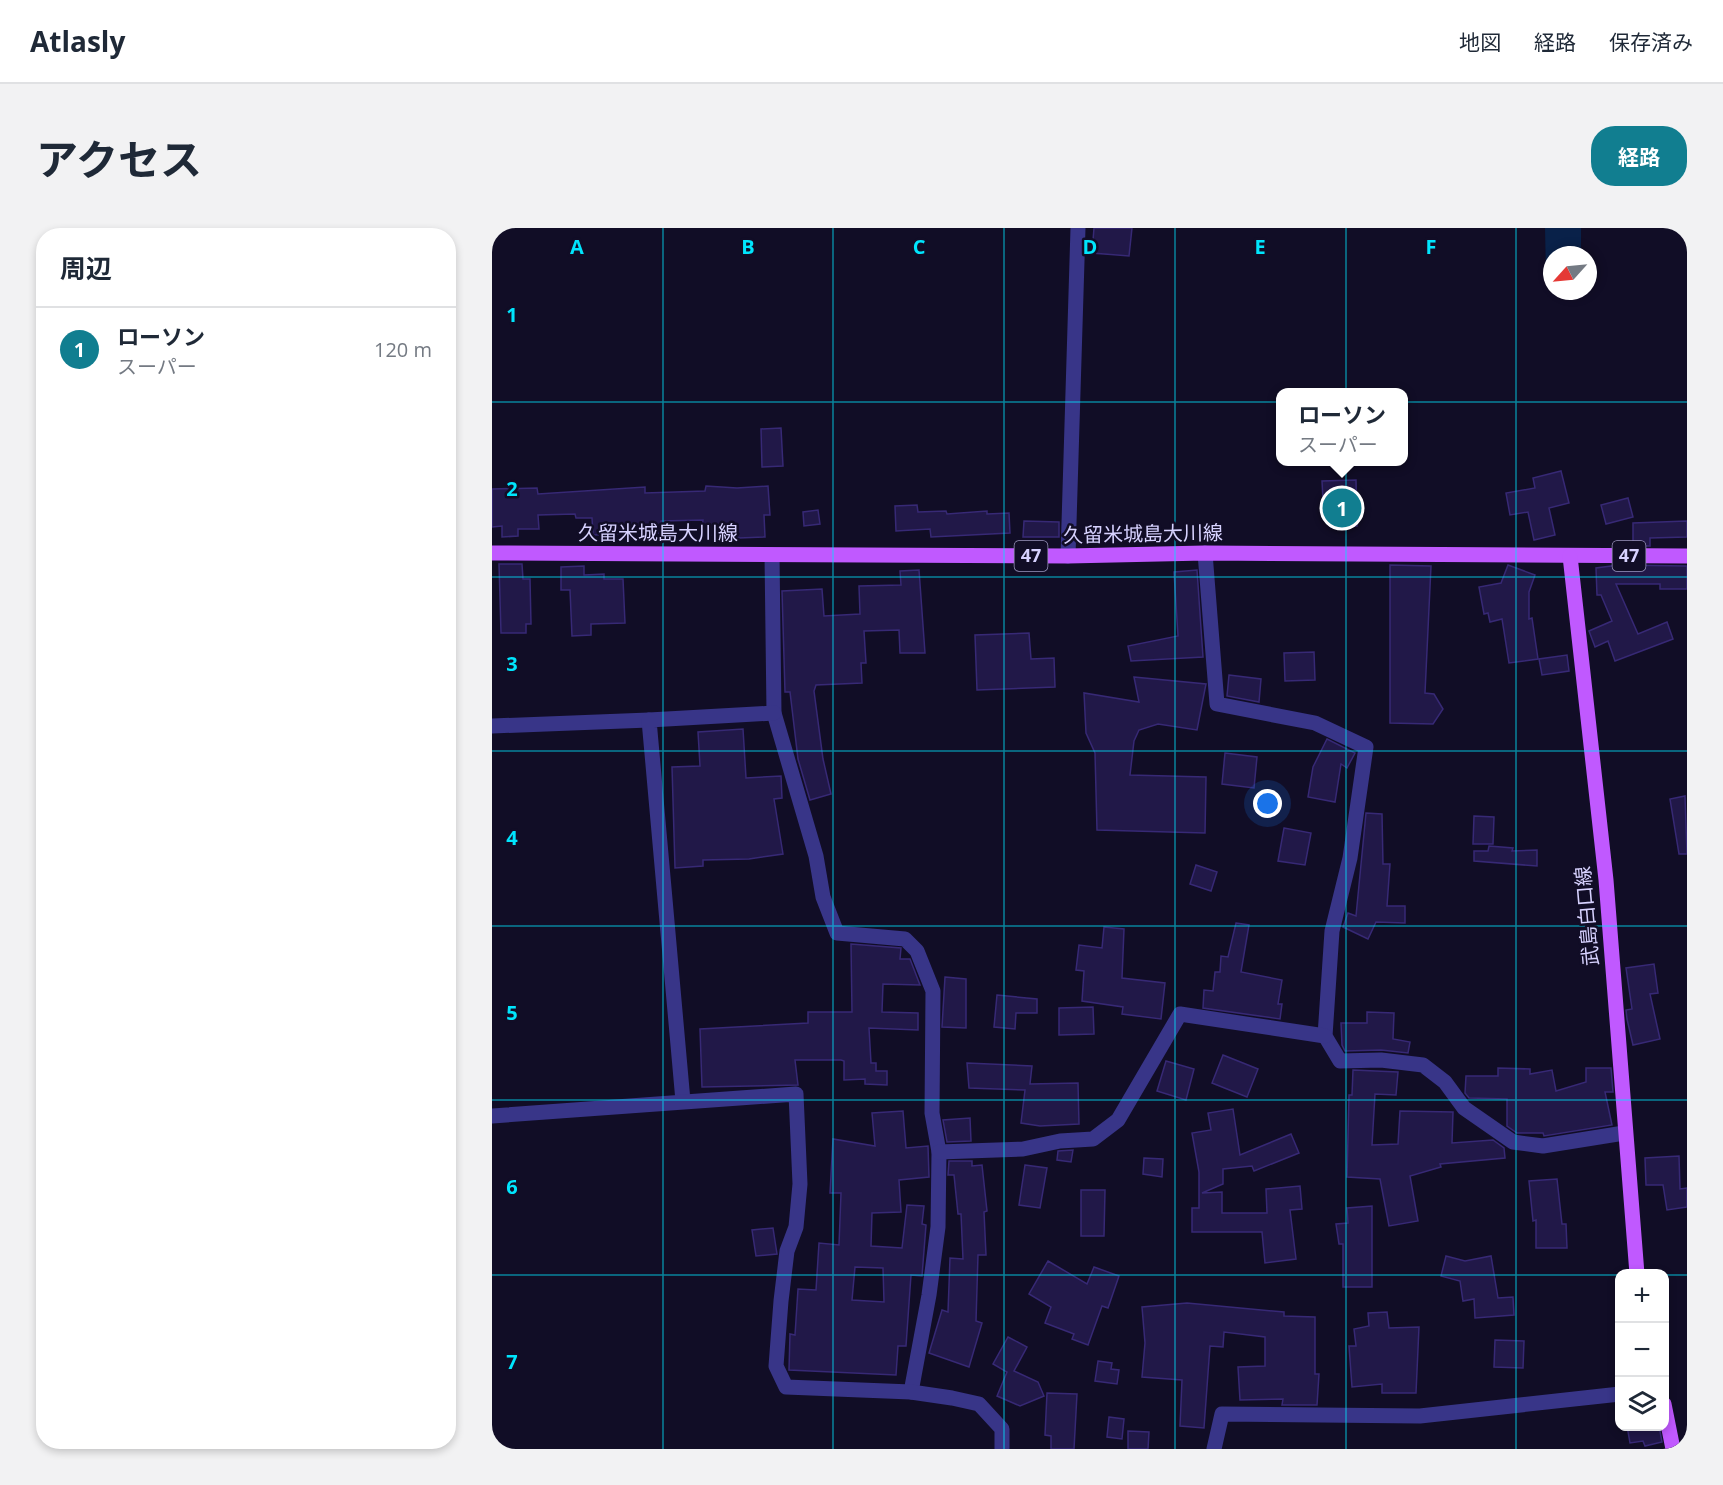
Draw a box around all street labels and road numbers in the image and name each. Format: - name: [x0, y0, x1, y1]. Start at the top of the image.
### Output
- street label: 久留米城島大川線: [578, 519, 738, 546]
- street label: 久留米城島大川線: [1063, 519, 1223, 548]
- road number: 47: [1014, 541, 1048, 571]
- road number: 47: [1612, 541, 1646, 571]
- street label: 武島白口線: [1569, 865, 1604, 967]

